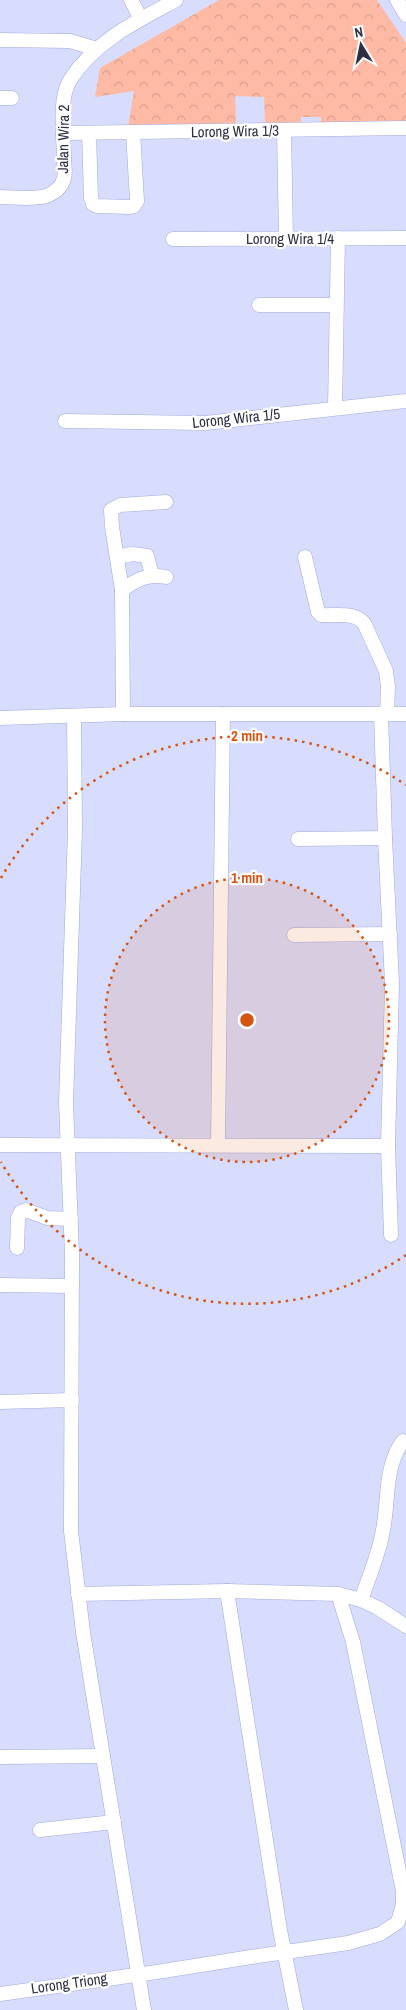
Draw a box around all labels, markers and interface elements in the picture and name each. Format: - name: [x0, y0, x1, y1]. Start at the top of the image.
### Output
- north arrow: [336, 20, 386, 70]
- text: N: [353, 23, 364, 42]
- street label: Jalan Wira 2: [52, 104, 74, 174]
- street label: Lorong Wira 1/3: [191, 120, 279, 142]
- street label: Lorong Wira 1/4: [246, 228, 334, 249]
- street label: Lorong Wira 1/5: [191, 403, 281, 433]
- text: 2 min: [231, 725, 263, 746]
- text: 1 min: [231, 867, 263, 888]
- centre of rings: [238, 1011, 256, 1029]
- street label: Lorong Triong: [30, 1967, 109, 1999]

